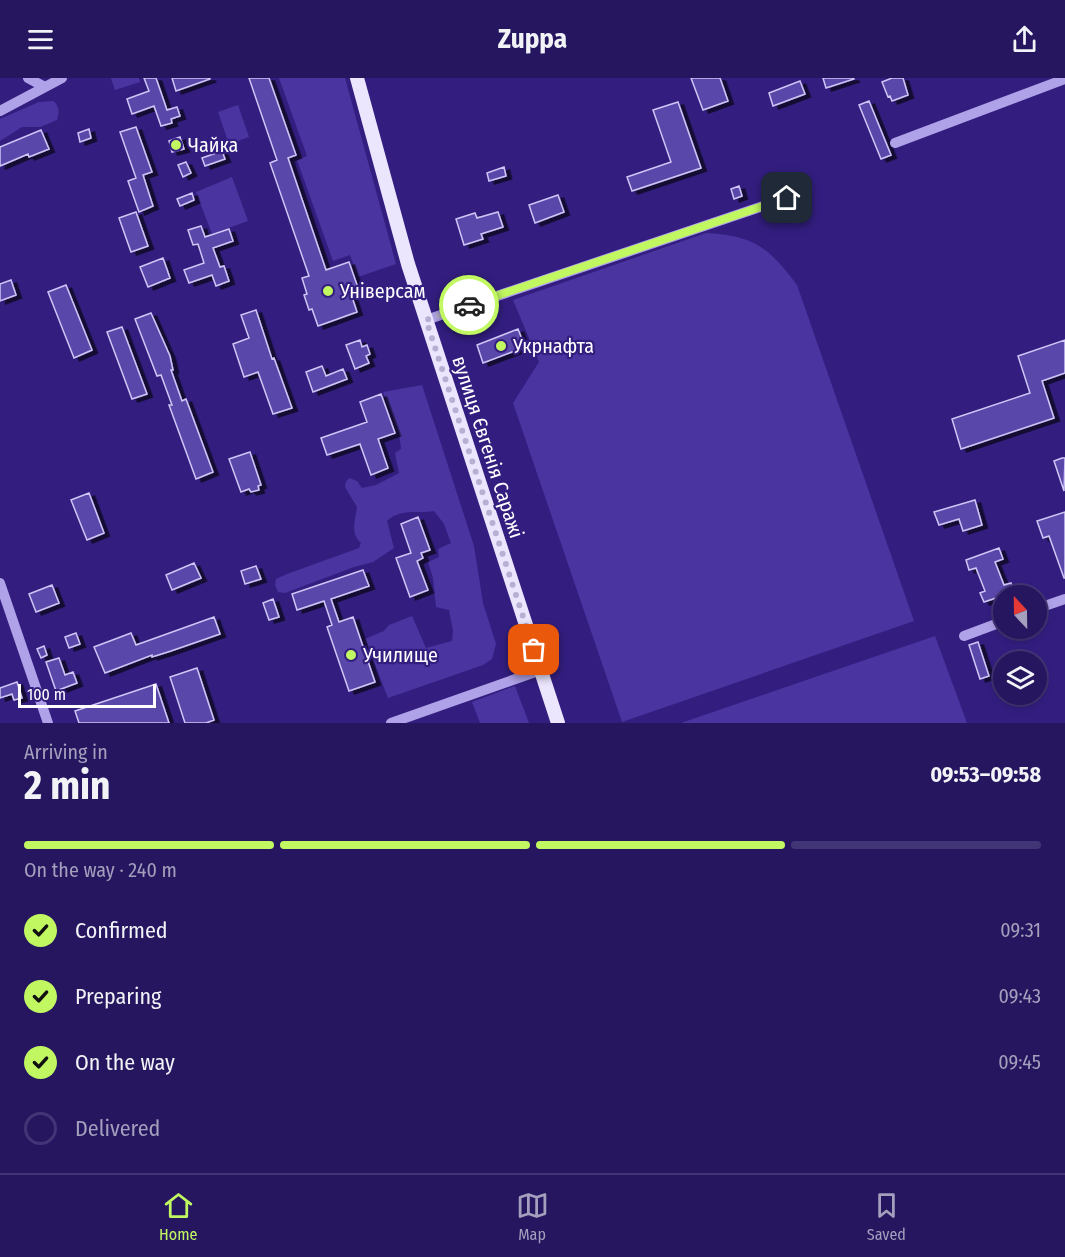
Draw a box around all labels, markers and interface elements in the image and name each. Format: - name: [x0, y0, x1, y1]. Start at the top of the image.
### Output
- icon: menu: [24, 23, 57, 56]
- text: Zuppa: [498, 23, 567, 55]
- icon: share: [1008, 23, 1041, 56]
- place label: Чайка: [188, 133, 238, 157]
- marker: Чайка: [169, 138, 183, 152]
- pin: [761, 172, 812, 223]
- icon: home: [770, 181, 803, 214]
- courier: [439, 275, 499, 335]
- place label: Універсам: [339, 279, 426, 303]
- marker: Універсам: [321, 284, 335, 298]
- icon: car: [453, 289, 486, 322]
- place label: Укрнафта: [512, 334, 594, 358]
- marker: Укрнафта: [494, 339, 508, 353]
- street label: вулиця Євгенія Саражі: [447, 353, 529, 541]
- north arrow: [993, 585, 1047, 639]
- map controls: [993, 585, 1047, 705]
- pin: [508, 624, 559, 675]
- icon: bag: [517, 633, 550, 666]
- place label: Училище: [362, 643, 438, 667]
- marker: Училище: [344, 648, 358, 662]
- button: layers: [993, 651, 1047, 705]
- scale bar: [18, 681, 156, 708]
- text: 100 m: [27, 685, 66, 704]
- text: Arriving in: [24, 740, 108, 764]
- text: 09:53–09:58: [930, 761, 1041, 788]
- text: 2 min: [24, 763, 110, 809]
- text: On the way · 240 m: [24, 858, 177, 882]
- icon: check: [24, 914, 57, 947]
- text: Confirmed: [75, 917, 168, 944]
- text: 09:31: [1000, 918, 1041, 942]
- icon: check: [24, 980, 57, 1013]
- text: Preparing: [75, 983, 161, 1010]
- text: 09:43: [998, 984, 1041, 1008]
- icon: check: [24, 1046, 57, 1079]
- text: On the way: [75, 1049, 175, 1076]
- text: 09:45: [998, 1050, 1041, 1074]
- text: Delivered: [75, 1115, 160, 1142]
- tab: Home: [159, 1189, 197, 1244]
- tab: Map: [516, 1189, 549, 1244]
- tab: Saved: [867, 1189, 906, 1244]

